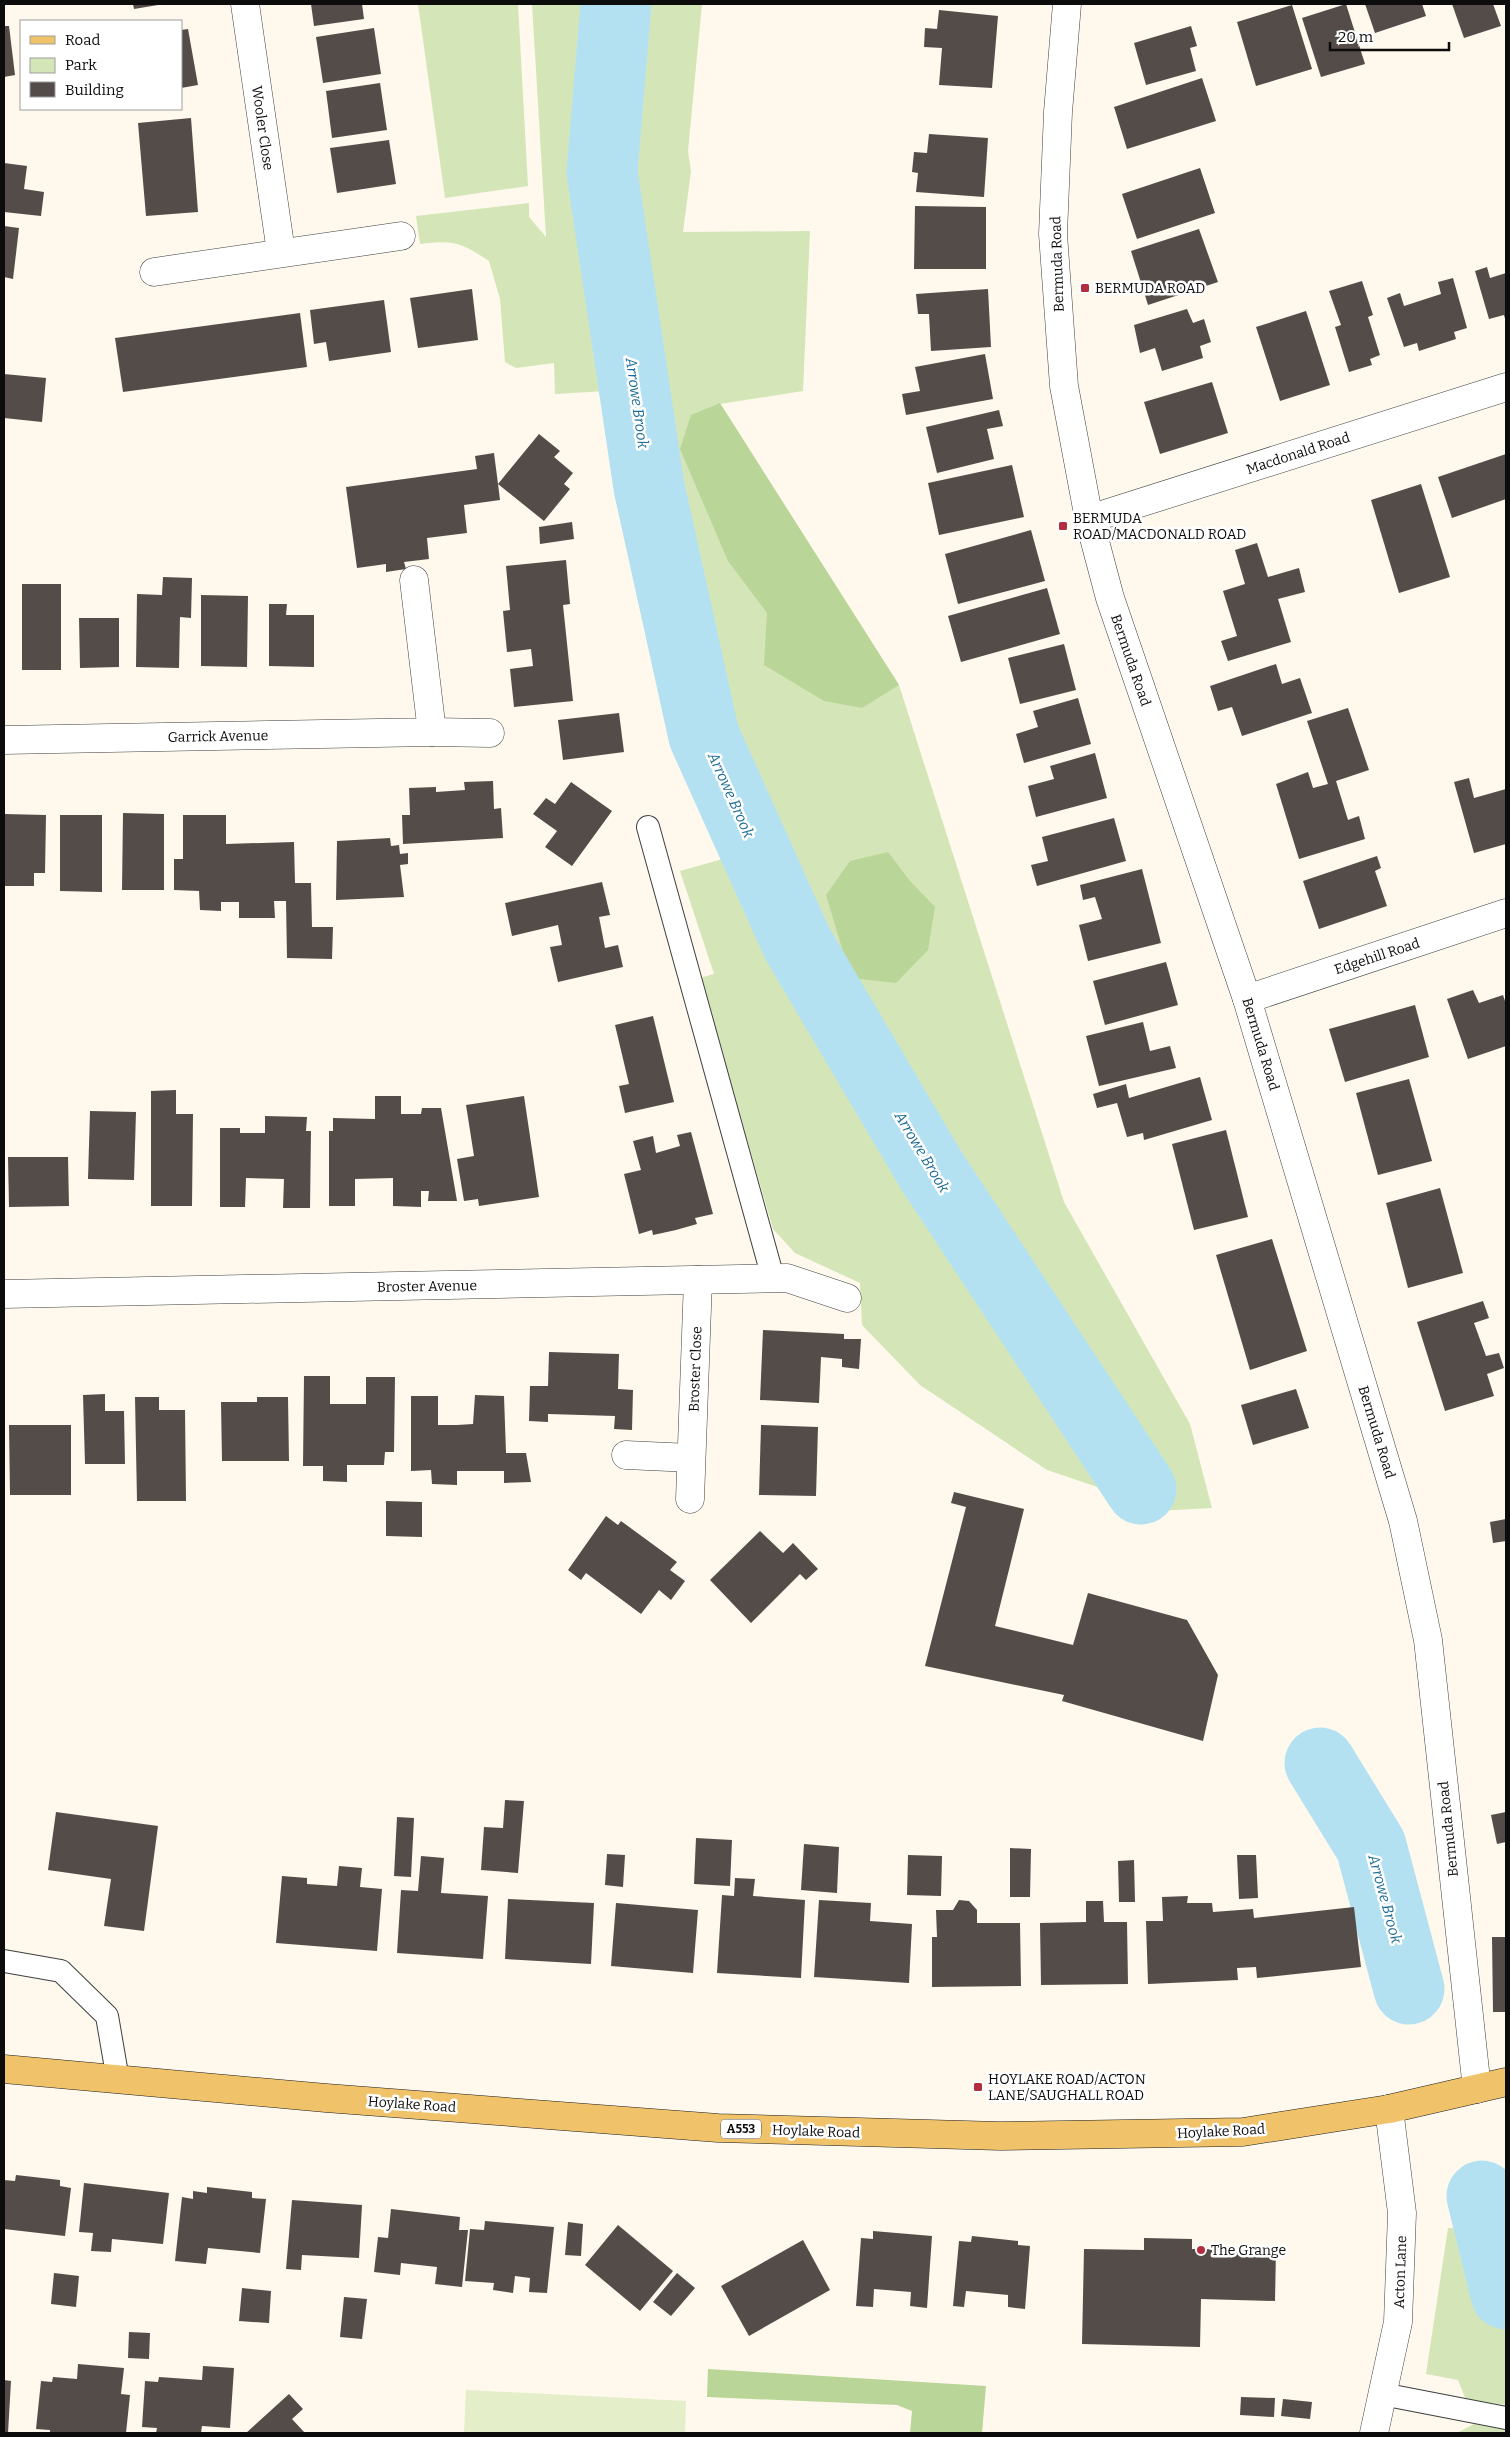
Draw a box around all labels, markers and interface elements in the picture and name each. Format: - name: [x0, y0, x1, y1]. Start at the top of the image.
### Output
- legend: [20, 20, 182, 110]
- scale bar: [1330, 20, 1449, 52]
- text: 20 m: [1338, 28, 1374, 46]
- text: Road: [65, 31, 100, 49]
- text: Park: [65, 56, 97, 74]
- text: Building: [65, 81, 124, 99]
- street label: Wooler Close: [248, 85, 277, 171]
- street label: Bermuda Road: [1047, 216, 1068, 312]
- place label: BERMUDA ROAD: [1095, 280, 1205, 297]
- marker: BERMUDA ROAD: [1079, 282, 1091, 294]
- water label: Arrowe Brook: [622, 355, 652, 450]
- street label: Macdonald Road: [1244, 429, 1352, 478]
- place label: BERMUDA ROAD/MACDONALD ROAD: [1073, 510, 1246, 543]
- marker: BERMUDA ROAD/MACDONALD ROAD: [1057, 520, 1069, 532]
- street label: Bermuda Road: [1107, 612, 1154, 708]
- street label: Garrick Avenue: [167, 727, 269, 746]
- water label: Arrowe Brook: [704, 749, 758, 841]
- street label: Edgehill Road: [1332, 935, 1422, 978]
- street label: Bermuda Road: [1238, 996, 1283, 1093]
- water label: Arrowe Brook: [890, 1107, 954, 1197]
- street label: Broster Avenue: [377, 1277, 477, 1296]
- street label: Broster Close: [686, 1326, 705, 1412]
- street label: Bermuda Road: [1354, 1384, 1399, 1481]
- street label: Bermuda Road: [1435, 1780, 1462, 1878]
- water label: Arrowe Brook: [1364, 1852, 1406, 1946]
- place label: HOYLAKE ROAD/ACTON LANE/SAUGHALL ROAD: [988, 2071, 1146, 2104]
- marker: HOYLAKE ROAD/ACTON LANE/SAUGHALL ROAD: [972, 2081, 984, 2093]
- street label: Hoylake Road: [367, 2093, 457, 2116]
- road number: A553: [721, 2120, 761, 2138]
- street label: Hoylake Road: [772, 2121, 860, 2142]
- street label: Hoylake Road: [1177, 2121, 1266, 2142]
- street label: Acton Lane: [1391, 2235, 1410, 2309]
- place label: The Grange: [1211, 2242, 1286, 2259]
- marker: The Grange: [1195, 2244, 1207, 2256]

